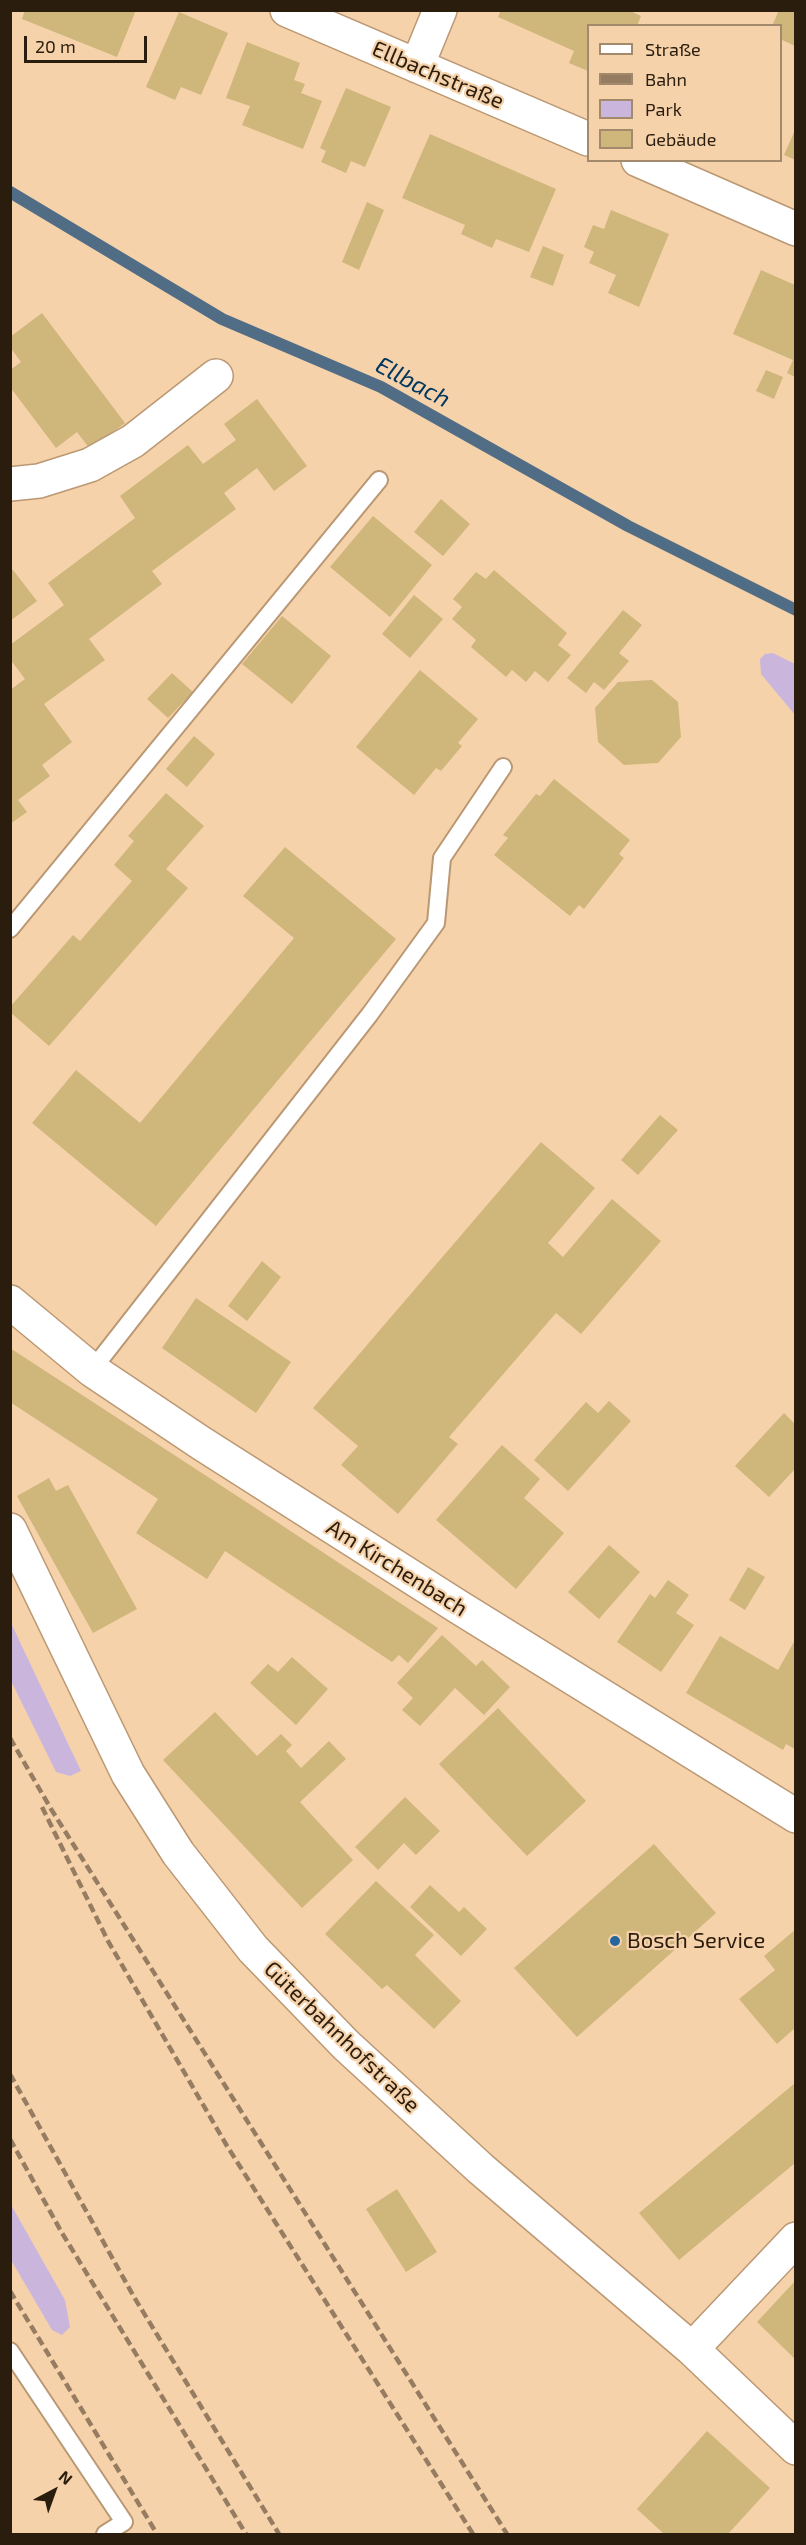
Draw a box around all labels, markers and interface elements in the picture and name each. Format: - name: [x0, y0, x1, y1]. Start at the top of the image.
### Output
- scale bar: [27, 24, 150, 62]
- legend: [587, 24, 782, 162]
- text: 20 m: [35, 35, 76, 57]
- street label: Ellbachstraße: [368, 35, 508, 115]
- text: Straße: [645, 38, 701, 60]
- text: Bahn: [645, 68, 687, 90]
- text: Park: [645, 98, 682, 120]
- text: Gebäude: [645, 128, 716, 150]
- water label: Ellbach: [371, 350, 455, 414]
- street label: Am Kirchenbach: [322, 1514, 472, 1622]
- place label: Bosch Service: [627, 1928, 765, 1954]
- marker: Bosch Service: [608, 1934, 622, 1948]
- street label: Güterbahnhofstraße: [259, 1956, 425, 2118]
- north arrow: [24, 2461, 84, 2521]
- text: N: [56, 2466, 77, 2488]

